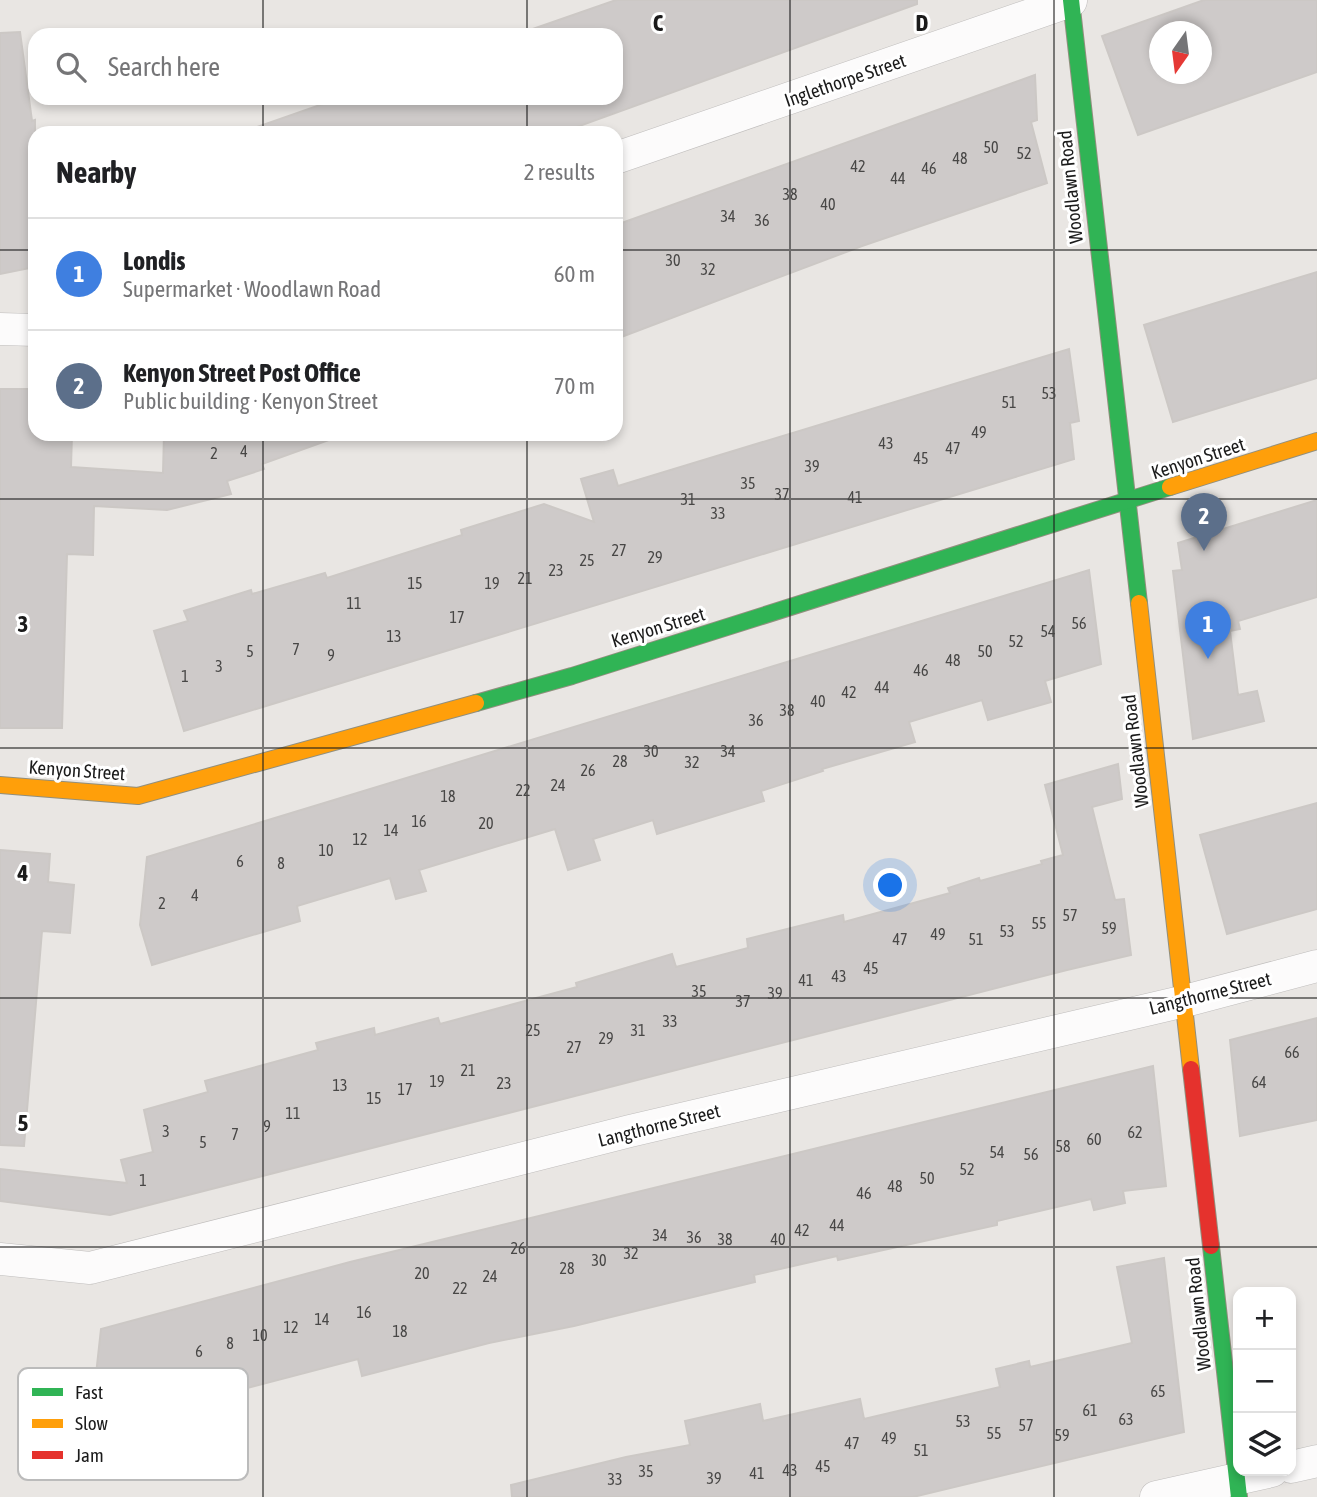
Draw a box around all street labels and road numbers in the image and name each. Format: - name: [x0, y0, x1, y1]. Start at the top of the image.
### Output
- street label: Inglethorpe Street: [781, 49, 909, 111]
- street label: Woodlawn Road: [1053, 129, 1087, 245]
- street label: Kenyon Street: [1149, 433, 1247, 483]
- street label: Kenyon Street: [608, 602, 708, 652]
- street label: Woodlawn Road: [1117, 693, 1153, 809]
- street label: Kenyon Street: [28, 756, 126, 784]
- street label: Langthorne Street: [1147, 967, 1273, 1019]
- street label: Langthorne Street: [596, 1099, 722, 1151]
- street label: Woodlawn Road: [1181, 1256, 1215, 1372]

